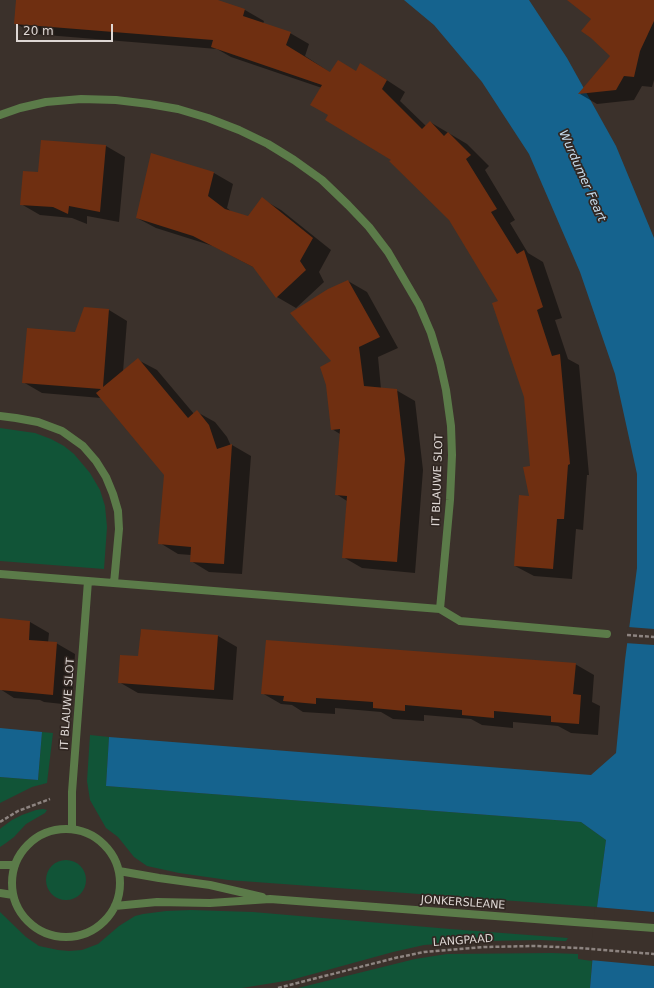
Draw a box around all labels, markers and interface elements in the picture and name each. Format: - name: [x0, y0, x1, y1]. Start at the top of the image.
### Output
- scale bar: [18, 16, 115, 42]
- text: 20 m: [23, 24, 54, 38]
- water label: Wurdumer Feart: [555, 128, 609, 224]
- street label: IT BLAUWE SLOT: [430, 434, 446, 526]
- street label: IT BLAUWE SLOT: [58, 657, 78, 751]
- street label: JONKERSLEANE: [420, 893, 506, 913]
- street label: LANGPAAD: [432, 932, 494, 950]

